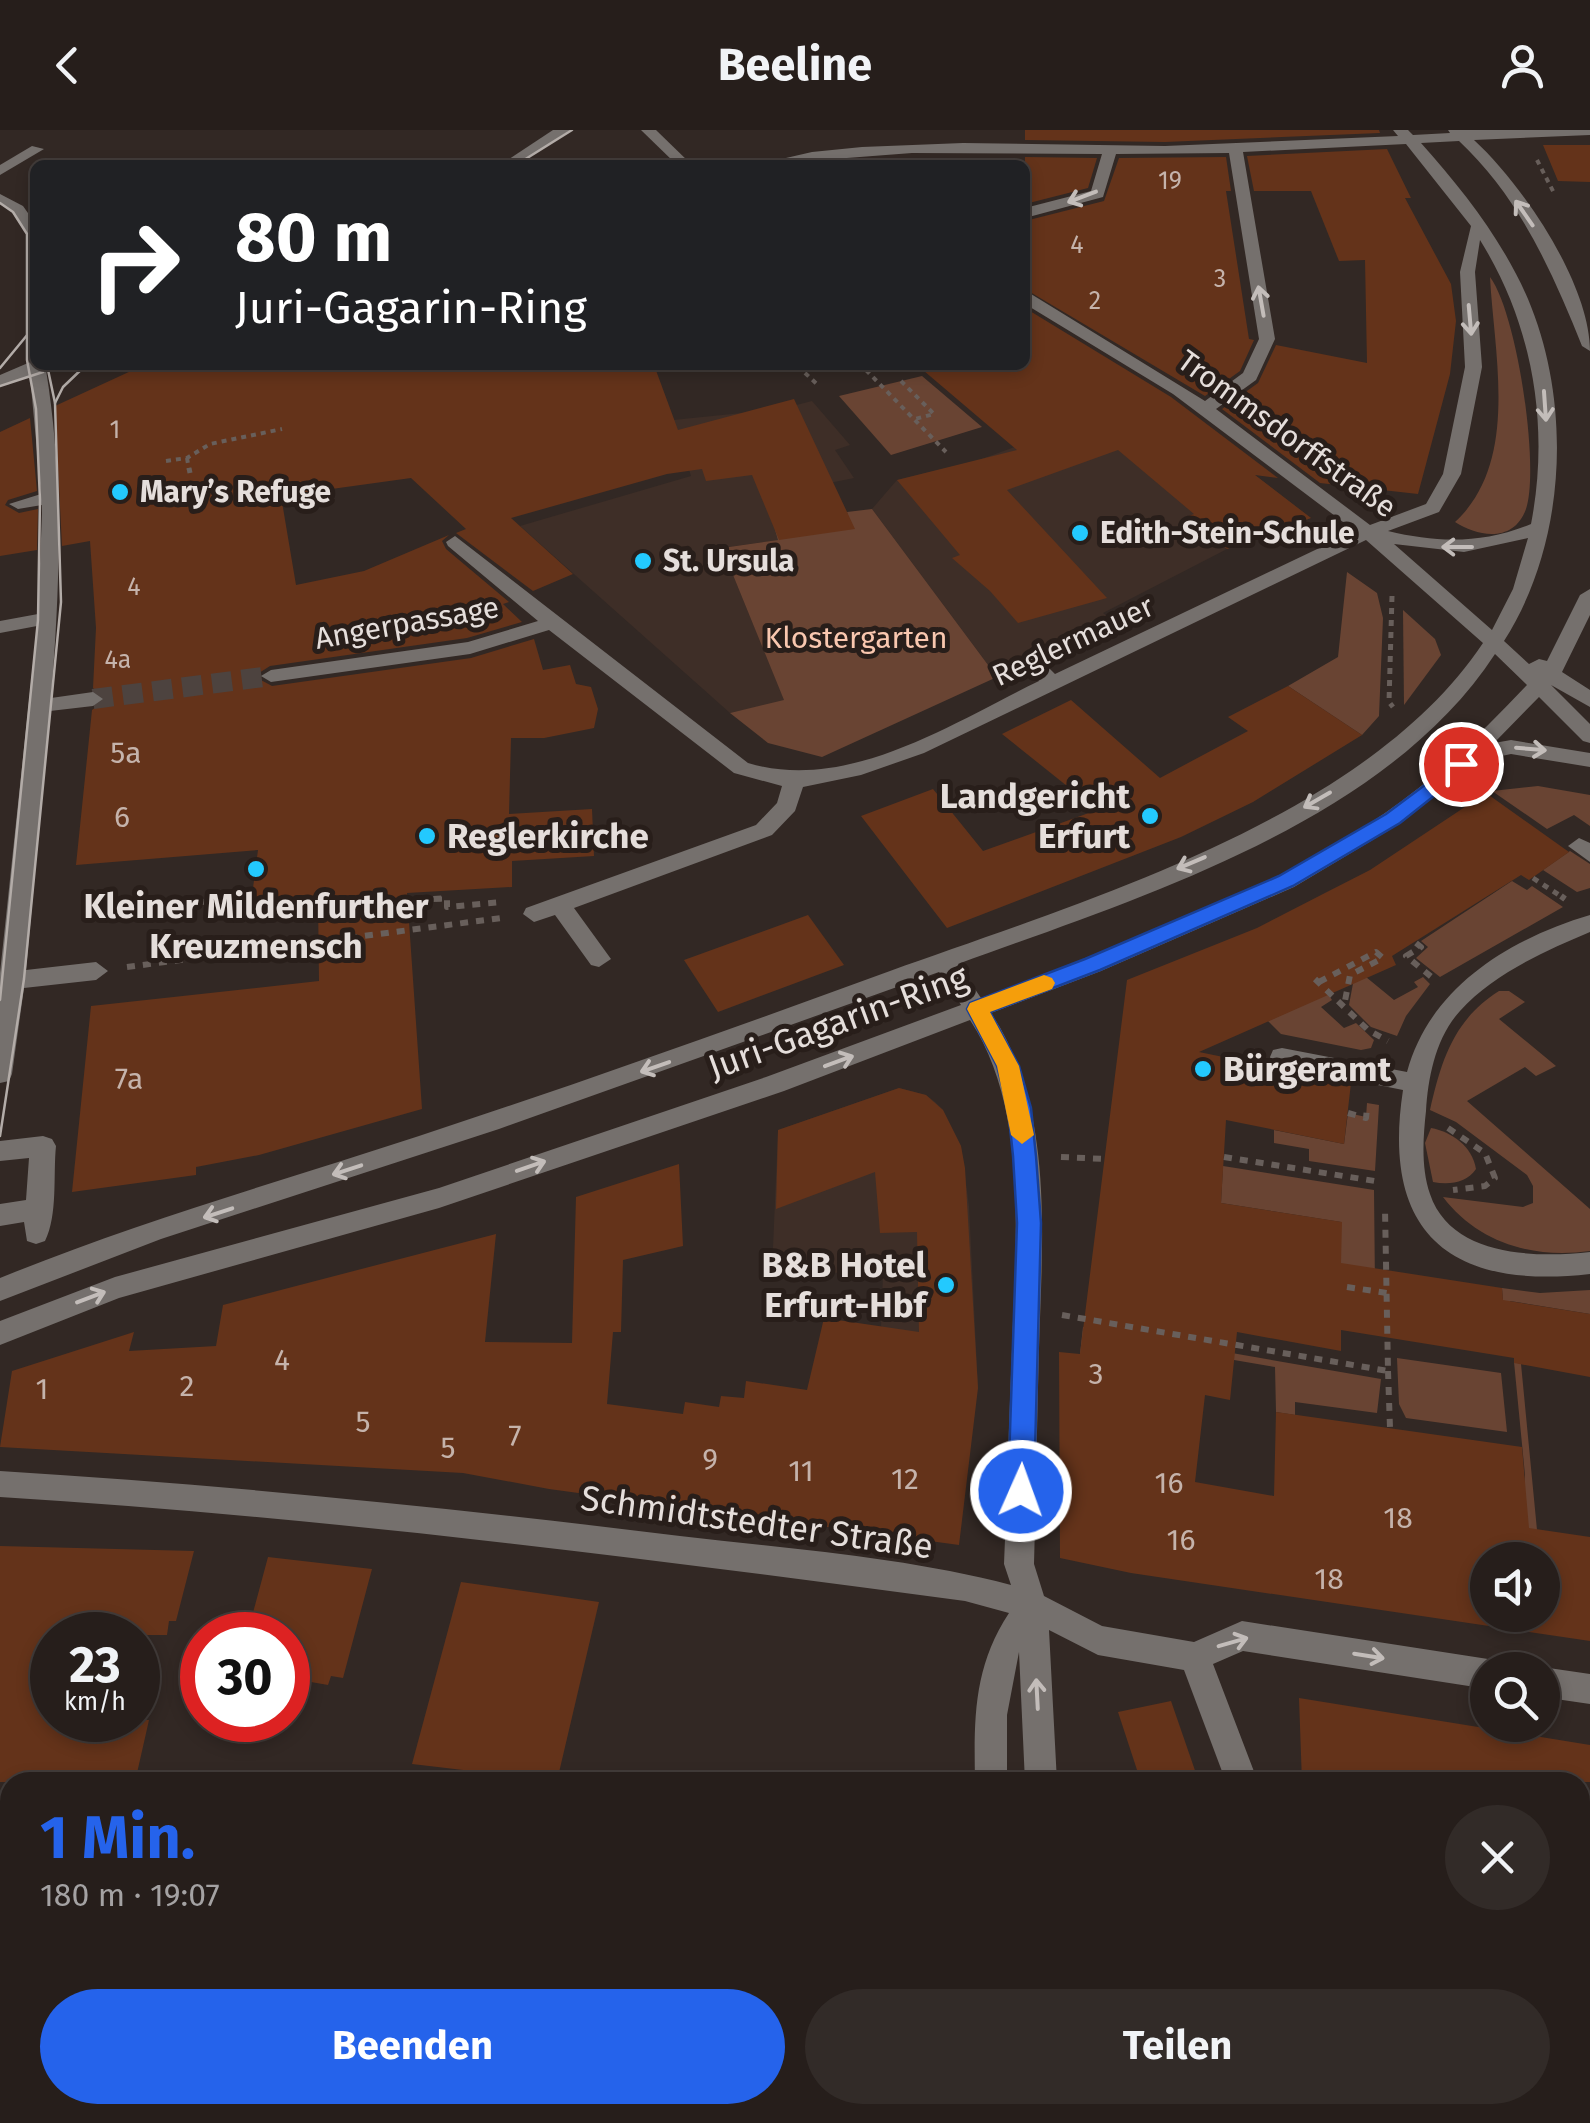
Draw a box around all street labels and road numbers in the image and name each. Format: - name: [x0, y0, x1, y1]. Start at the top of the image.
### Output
- street label: Trommsdorffstraße: [1171, 343, 1403, 525]
- street label: Reglermauer: [987, 588, 1160, 694]
- street label: Angerpassage: [312, 589, 502, 657]
- street label: Juri-Gagarin-Ring: [702, 955, 974, 1089]
- street label: Schmidtstedter Straße: [578, 1476, 936, 1568]

